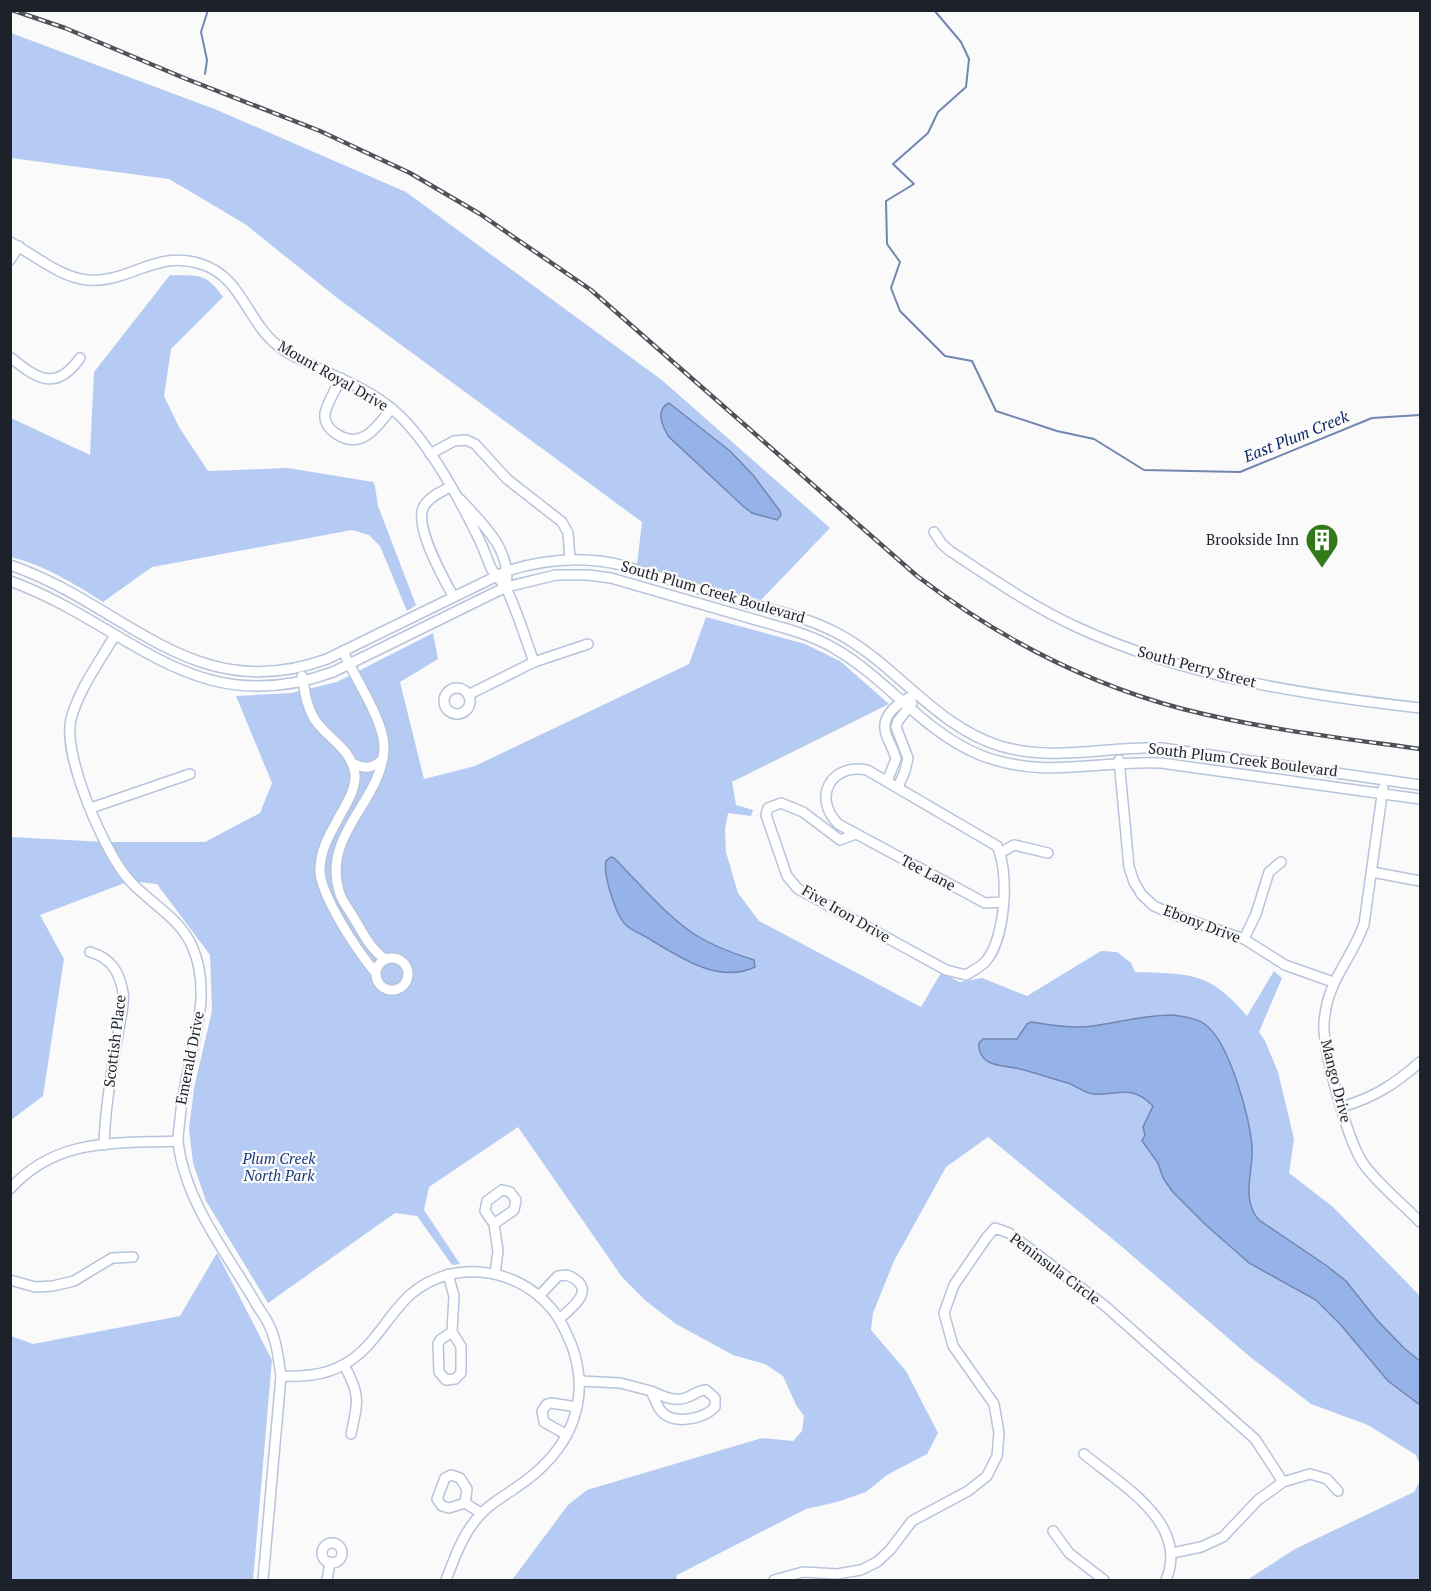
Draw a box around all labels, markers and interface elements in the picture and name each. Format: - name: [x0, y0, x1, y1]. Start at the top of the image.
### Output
- street label: Mount Royal Drive: [275, 335, 392, 415]
- water label: East Plum Creek: [1239, 405, 1352, 467]
- building icon: Brookside Inn: [1304, 522, 1340, 569]
- place label: Brookside Inn: [1206, 529, 1299, 549]
- street label: South Plum Creek Boulevard: [619, 555, 808, 627]
- street label: South Perry Street: [1136, 641, 1259, 692]
- street label: South Plum Creek Boulevard: [1147, 737, 1339, 781]
- street label: Tee Lane: [898, 849, 959, 895]
- street label: Five Iron Drive: [799, 880, 894, 947]
- street label: Ebony Drive: [1161, 899, 1244, 947]
- street label: Scottish Place: [98, 994, 130, 1088]
- street label: Emerald Drive: [170, 1009, 208, 1106]
- street label: Mango Drive: [1317, 1037, 1357, 1124]
- park label: Plum Creek North Park: [242, 1148, 316, 1185]
- street label: Peninsula Circle: [1006, 1228, 1105, 1309]

